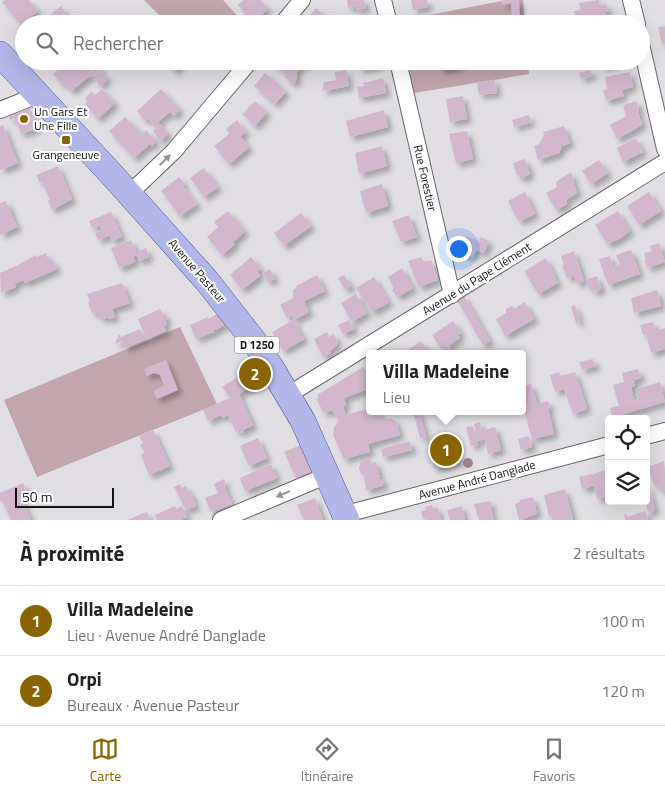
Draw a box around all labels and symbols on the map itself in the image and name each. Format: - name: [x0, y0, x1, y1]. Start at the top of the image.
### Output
- place label: Un Gars Et Une Fille: [34, 102, 88, 135]
- marker: Un Gars Et Une Fille: [18, 113, 30, 125]
- marker: Grangeneuve: [60, 134, 72, 146]
- street label: Rue Forestier: [409, 143, 442, 213]
- place label: Grangeneuve: [33, 145, 99, 164]
- one-way arrow: [158, 155, 170, 167]
- street label: Avenue Pasteur: [164, 234, 231, 307]
- your location: [446, 236, 472, 262]
- street label: Avenue du Pape Clément: [418, 237, 536, 320]
- road number: D 1250: [234, 336, 280, 354]
- pin: 2: [239, 355, 271, 393]
- pin: 1: [430, 431, 462, 469]
- street label: Avenue André Danglade: [416, 455, 537, 504]
- scale bar: [15, 485, 114, 508]
- one-way arrow: [276, 490, 290, 498]

